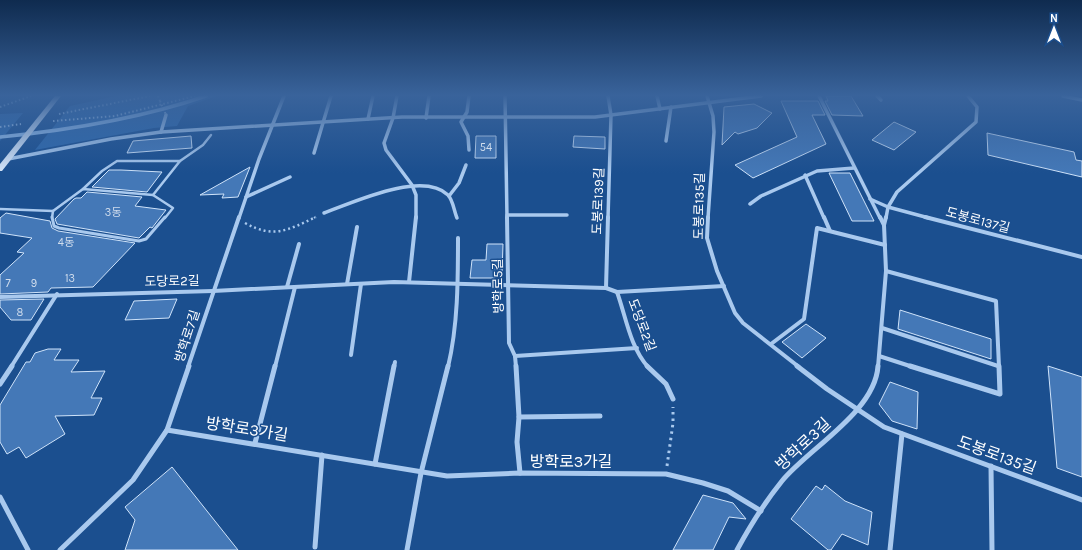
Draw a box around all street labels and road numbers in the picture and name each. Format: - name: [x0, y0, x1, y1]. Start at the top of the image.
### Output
- street label: 도봉로139길: [589, 167, 607, 235]
- street label: 도봉로135길: [691, 172, 707, 240]
- street label: 도봉로137길: [944, 204, 1012, 236]
- street label: 방학로5길: [490, 258, 506, 314]
- street label: 도당로2길: [144, 273, 200, 289]
- street label: 도당로2길: [625, 296, 659, 354]
- street label: 방학로7길: [172, 308, 202, 364]
- street label: 방학로3가길: [204, 413, 290, 445]
- street label: 방학로3길: [772, 414, 834, 474]
- street label: 도봉로135길: [955, 432, 1039, 478]
- street label: 방학로3가길: [529, 452, 613, 471]

